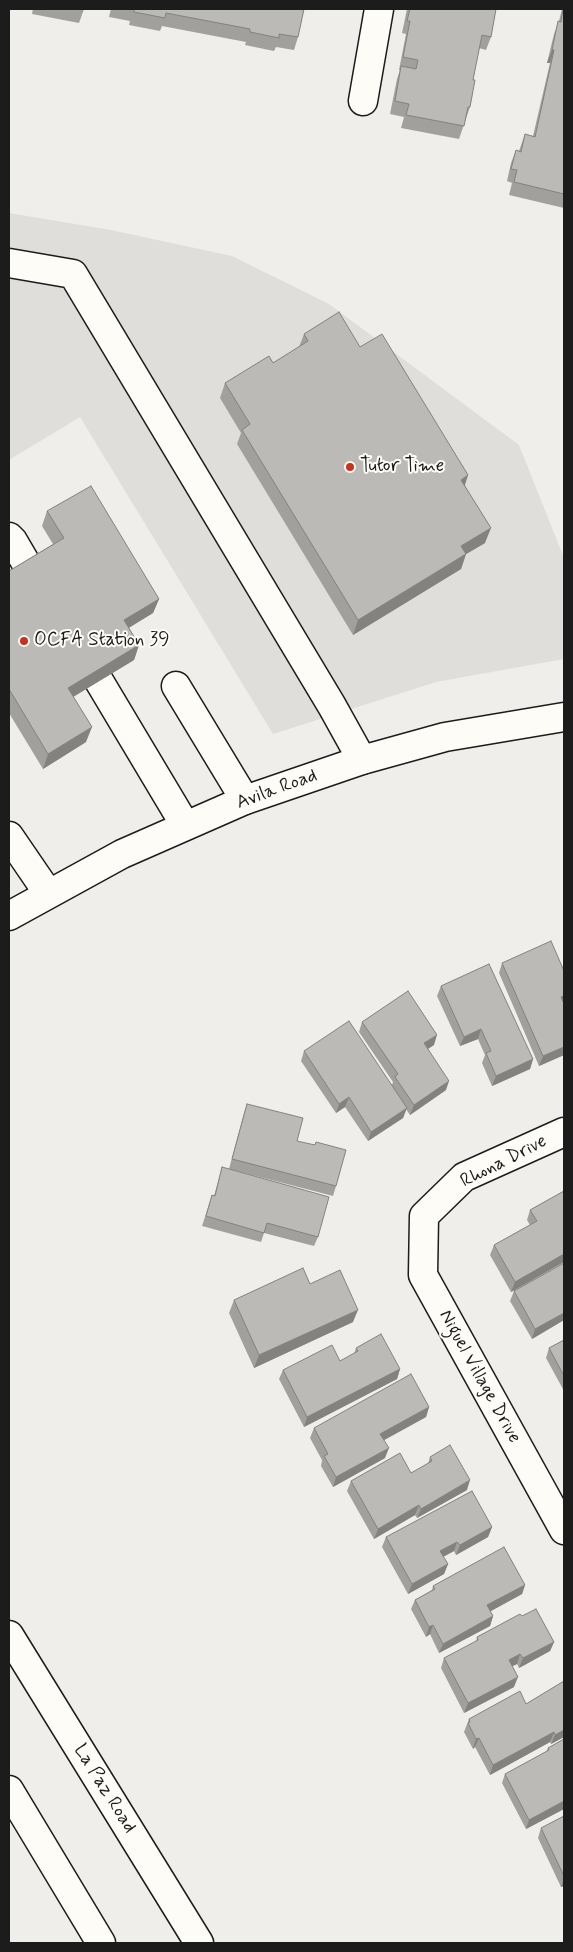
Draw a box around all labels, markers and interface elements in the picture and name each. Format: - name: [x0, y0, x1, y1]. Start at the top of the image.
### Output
- place label: Tutor Time: [360, 456, 444, 478]
- marker: Tutor Time: [344, 461, 356, 473]
- place label: OCFA Station 39: [34, 630, 169, 652]
- marker: OCFA Station 39: [18, 635, 30, 647]
- street label: Avila Road: [234, 765, 320, 815]
- street label: Rhona Drive: [457, 1131, 551, 1193]
- street label: Niguel Village Drive: [433, 1306, 525, 1448]
- street label: La Paz Road: [68, 1740, 140, 1838]

